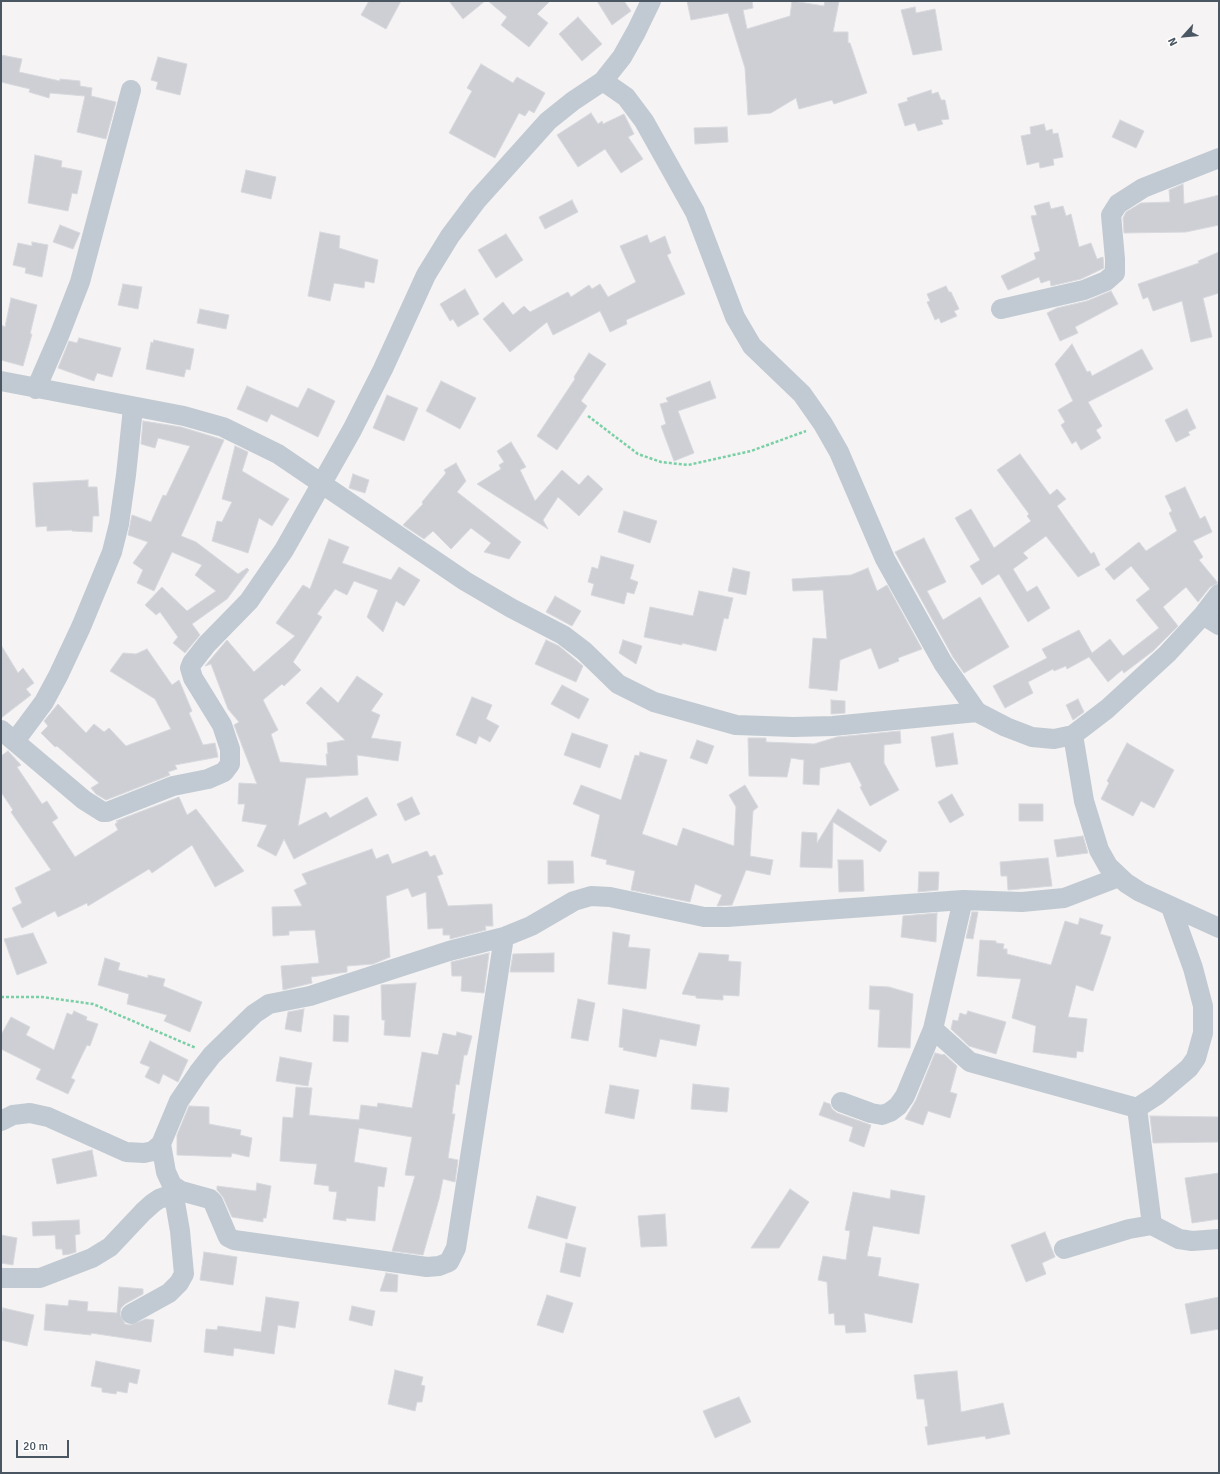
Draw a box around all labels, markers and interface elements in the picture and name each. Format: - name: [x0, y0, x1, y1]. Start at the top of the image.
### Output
- north arrow: [1164, 16, 1204, 56]
- text: N: [1165, 35, 1180, 48]
- scale bar: [18, 1432, 71, 1458]
- text: 20 m: [23, 1439, 48, 1454]

